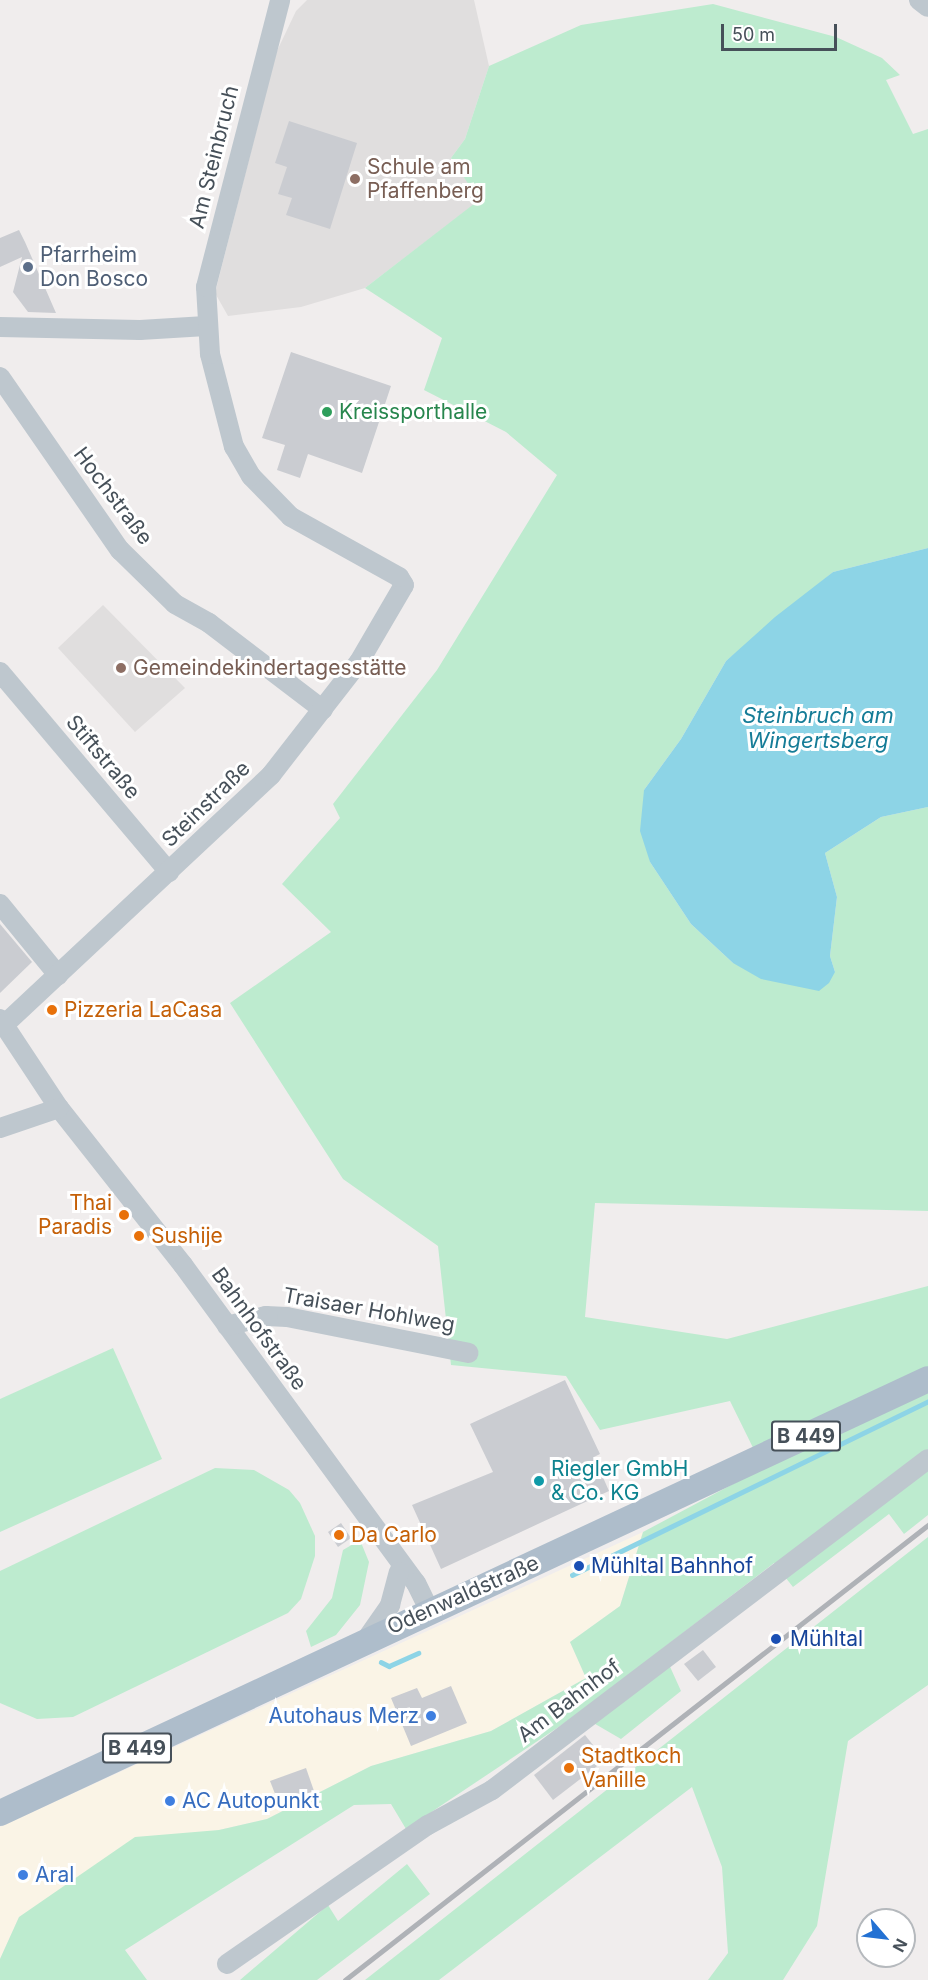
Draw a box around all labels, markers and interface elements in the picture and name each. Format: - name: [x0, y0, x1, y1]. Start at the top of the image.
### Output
- scale bar: [724, 12, 840, 50]
- text: 50 m: [732, 24, 775, 45]
- street label: Am Steinbruch: [184, 83, 244, 231]
- place label: Schule am Pfaffenberg: [367, 154, 484, 204]
- marker: Schule am Pfaffenberg: [348, 172, 362, 186]
- place label: Pfarrheim Don Bosco: [40, 242, 148, 292]
- marker: Pfarrheim Don Bosco: [21, 260, 35, 274]
- place label: Kreissporthalle: [339, 399, 487, 425]
- marker: Kreissporthalle: [320, 405, 334, 419]
- street label: Hochstraße: [68, 442, 158, 550]
- place label: Gemeindekindertagesstätte: [133, 655, 407, 681]
- marker: Gemeindekindertagesstätte: [114, 661, 128, 675]
- water label: Steinbruch am Wingertsberg: [742, 702, 894, 754]
- street label: Stiftstraße: [61, 710, 145, 804]
- street label: Steinstraße: [157, 756, 255, 852]
- place label: Pizzeria LaCasa: [64, 997, 222, 1023]
- marker: Pizzeria LaCasa: [45, 1003, 59, 1017]
- place label: Thai Paradis: [38, 1190, 112, 1240]
- marker: Thai Paradis: [117, 1208, 131, 1222]
- place label: Sushije: [151, 1223, 223, 1249]
- marker: Sushije: [132, 1229, 146, 1243]
- street label: Bahnhofstraße: [206, 1263, 312, 1395]
- street label: Traisaer Hohlweg: [281, 1283, 457, 1337]
- road number: B 449: [770, 1419, 842, 1453]
- place label: Riegler GmbH & Co. KG: [551, 1456, 688, 1506]
- marker: Riegler GmbH & Co. KG: [532, 1474, 546, 1488]
- place label: Da Carlo: [351, 1522, 437, 1548]
- marker: Da Carlo: [332, 1528, 346, 1542]
- street label: Odenwaldstraße: [383, 1550, 543, 1640]
- place label: Mühltal Bahnhof: [591, 1553, 753, 1579]
- marker: Mühltal Bahnhof: [572, 1559, 586, 1573]
- place label: Mühltal: [790, 1626, 863, 1652]
- marker: Mühltal: [767, 1630, 785, 1648]
- street label: Am Bahnhof: [513, 1654, 625, 1748]
- place label: Autohaus Merz: [269, 1703, 419, 1729]
- marker: Autohaus Merz: [424, 1709, 438, 1723]
- road number: B 449: [101, 1731, 173, 1765]
- place label: Stadtkoch Vanille: [581, 1743, 681, 1793]
- marker: Stadtkoch Vanille: [562, 1761, 576, 1775]
- place label: AC Autopunkt: [182, 1788, 319, 1814]
- marker: AC Autopunkt: [163, 1794, 177, 1808]
- place label: Aral: [35, 1862, 74, 1888]
- marker: Aral: [16, 1868, 30, 1882]
- north arrow: [856, 1908, 916, 1968]
- text: N: [888, 1935, 912, 1956]

